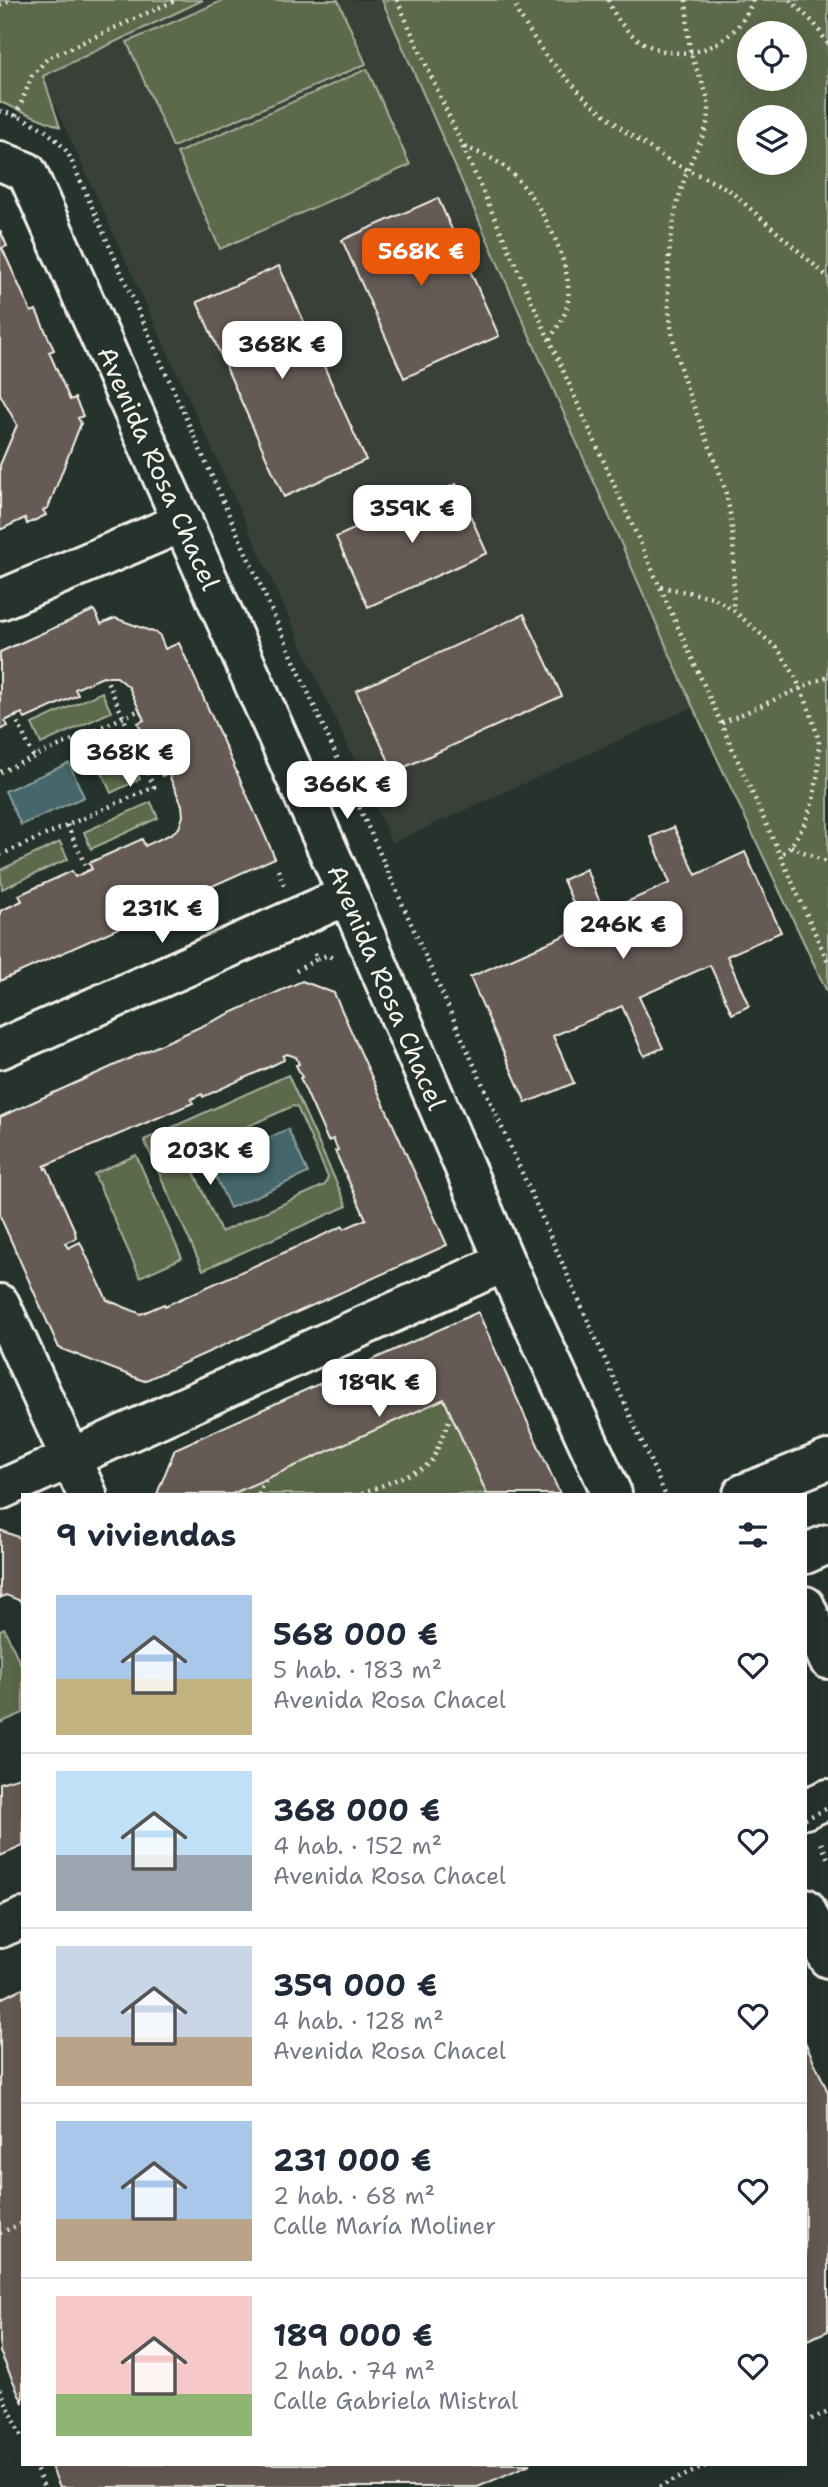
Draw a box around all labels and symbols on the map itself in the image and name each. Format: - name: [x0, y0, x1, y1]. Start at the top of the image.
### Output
- pin: 568K €: [364, 229, 478, 288]
- pin: 368K €: [225, 322, 339, 381]
- street label: Avenida Rosa Chacel: [89, 341, 229, 596]
- pin: 359K €: [355, 486, 469, 545]
- pin: 368K €: [73, 730, 187, 789]
- pin: 366K €: [290, 762, 404, 821]
- street label: Avenida Rosa Chacel: [319, 859, 455, 1115]
- pin: 231K €: [105, 886, 219, 945]
- pin: 246K €: [566, 902, 680, 961]
- pin: 203K €: [153, 1128, 267, 1187]
- pin: 189K €: [322, 1360, 436, 1419]

